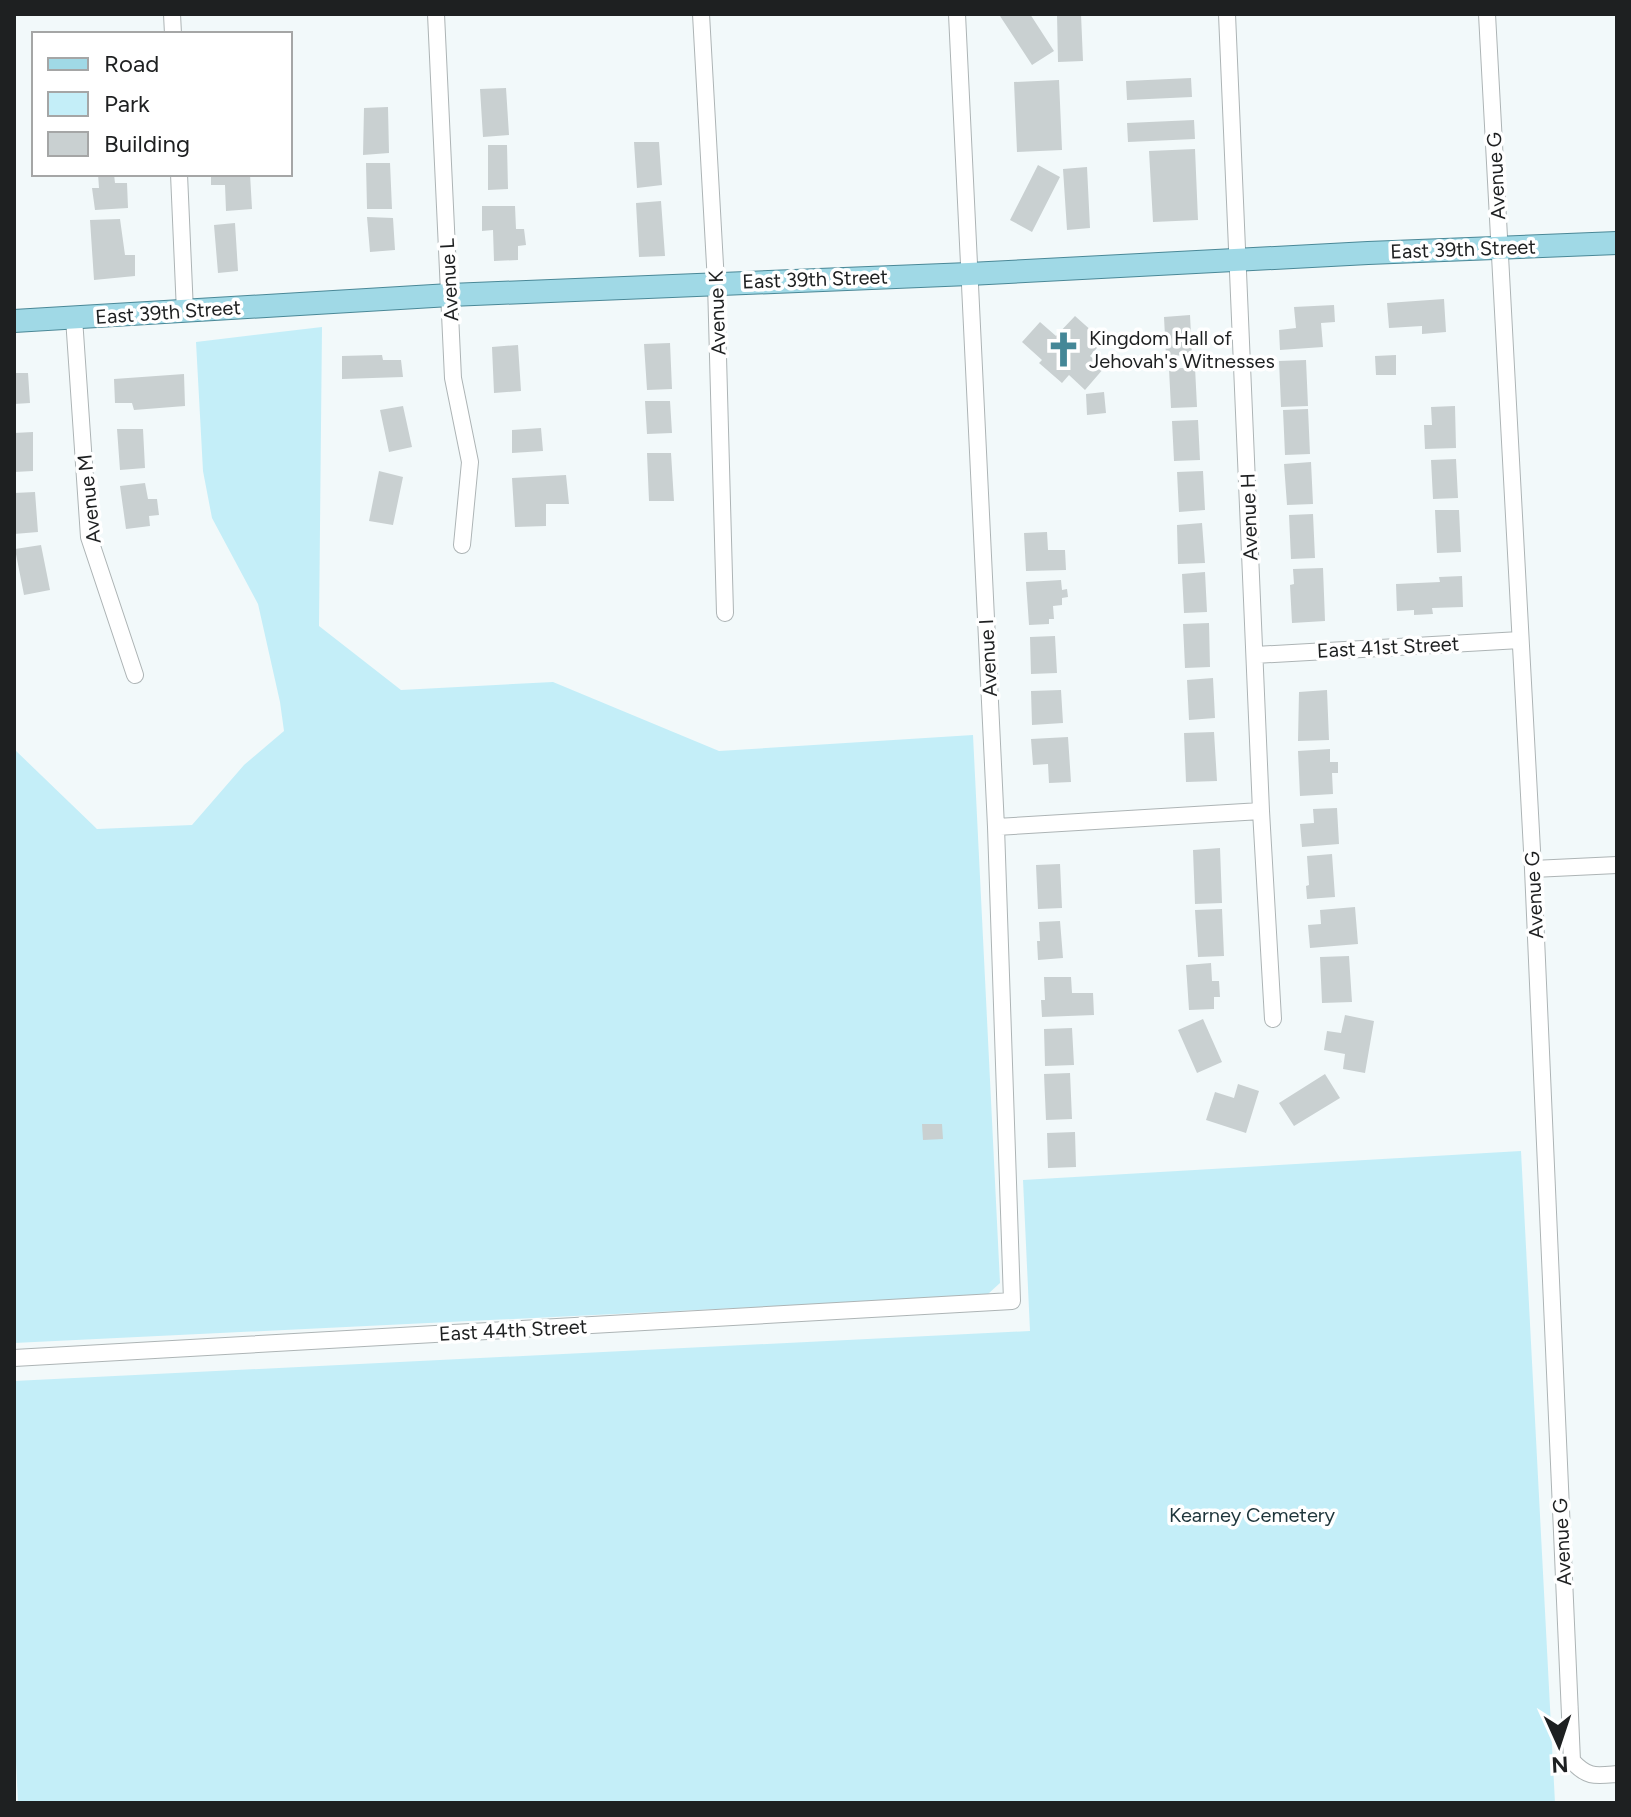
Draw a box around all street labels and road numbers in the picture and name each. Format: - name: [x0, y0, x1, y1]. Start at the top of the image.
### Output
- street label: Avenue G: [1482, 132, 1510, 220]
- street label: East 39th Street: [1390, 234, 1536, 264]
- street label: Avenue L: [435, 237, 463, 322]
- street label: East 39th Street: [742, 264, 888, 294]
- street label: Avenue K: [704, 269, 730, 356]
- street label: East 39th Street: [94, 295, 242, 329]
- street label: Avenue M: [72, 453, 106, 545]
- street label: Avenue H: [1235, 473, 1263, 561]
- street label: Avenue I: [974, 618, 1002, 698]
- street label: East 41st Street: [1316, 631, 1460, 663]
- street label: Avenue G: [1520, 851, 1548, 939]
- street label: East 44th Street: [438, 1314, 588, 1346]
- street label: Avenue G: [1548, 1498, 1576, 1586]

